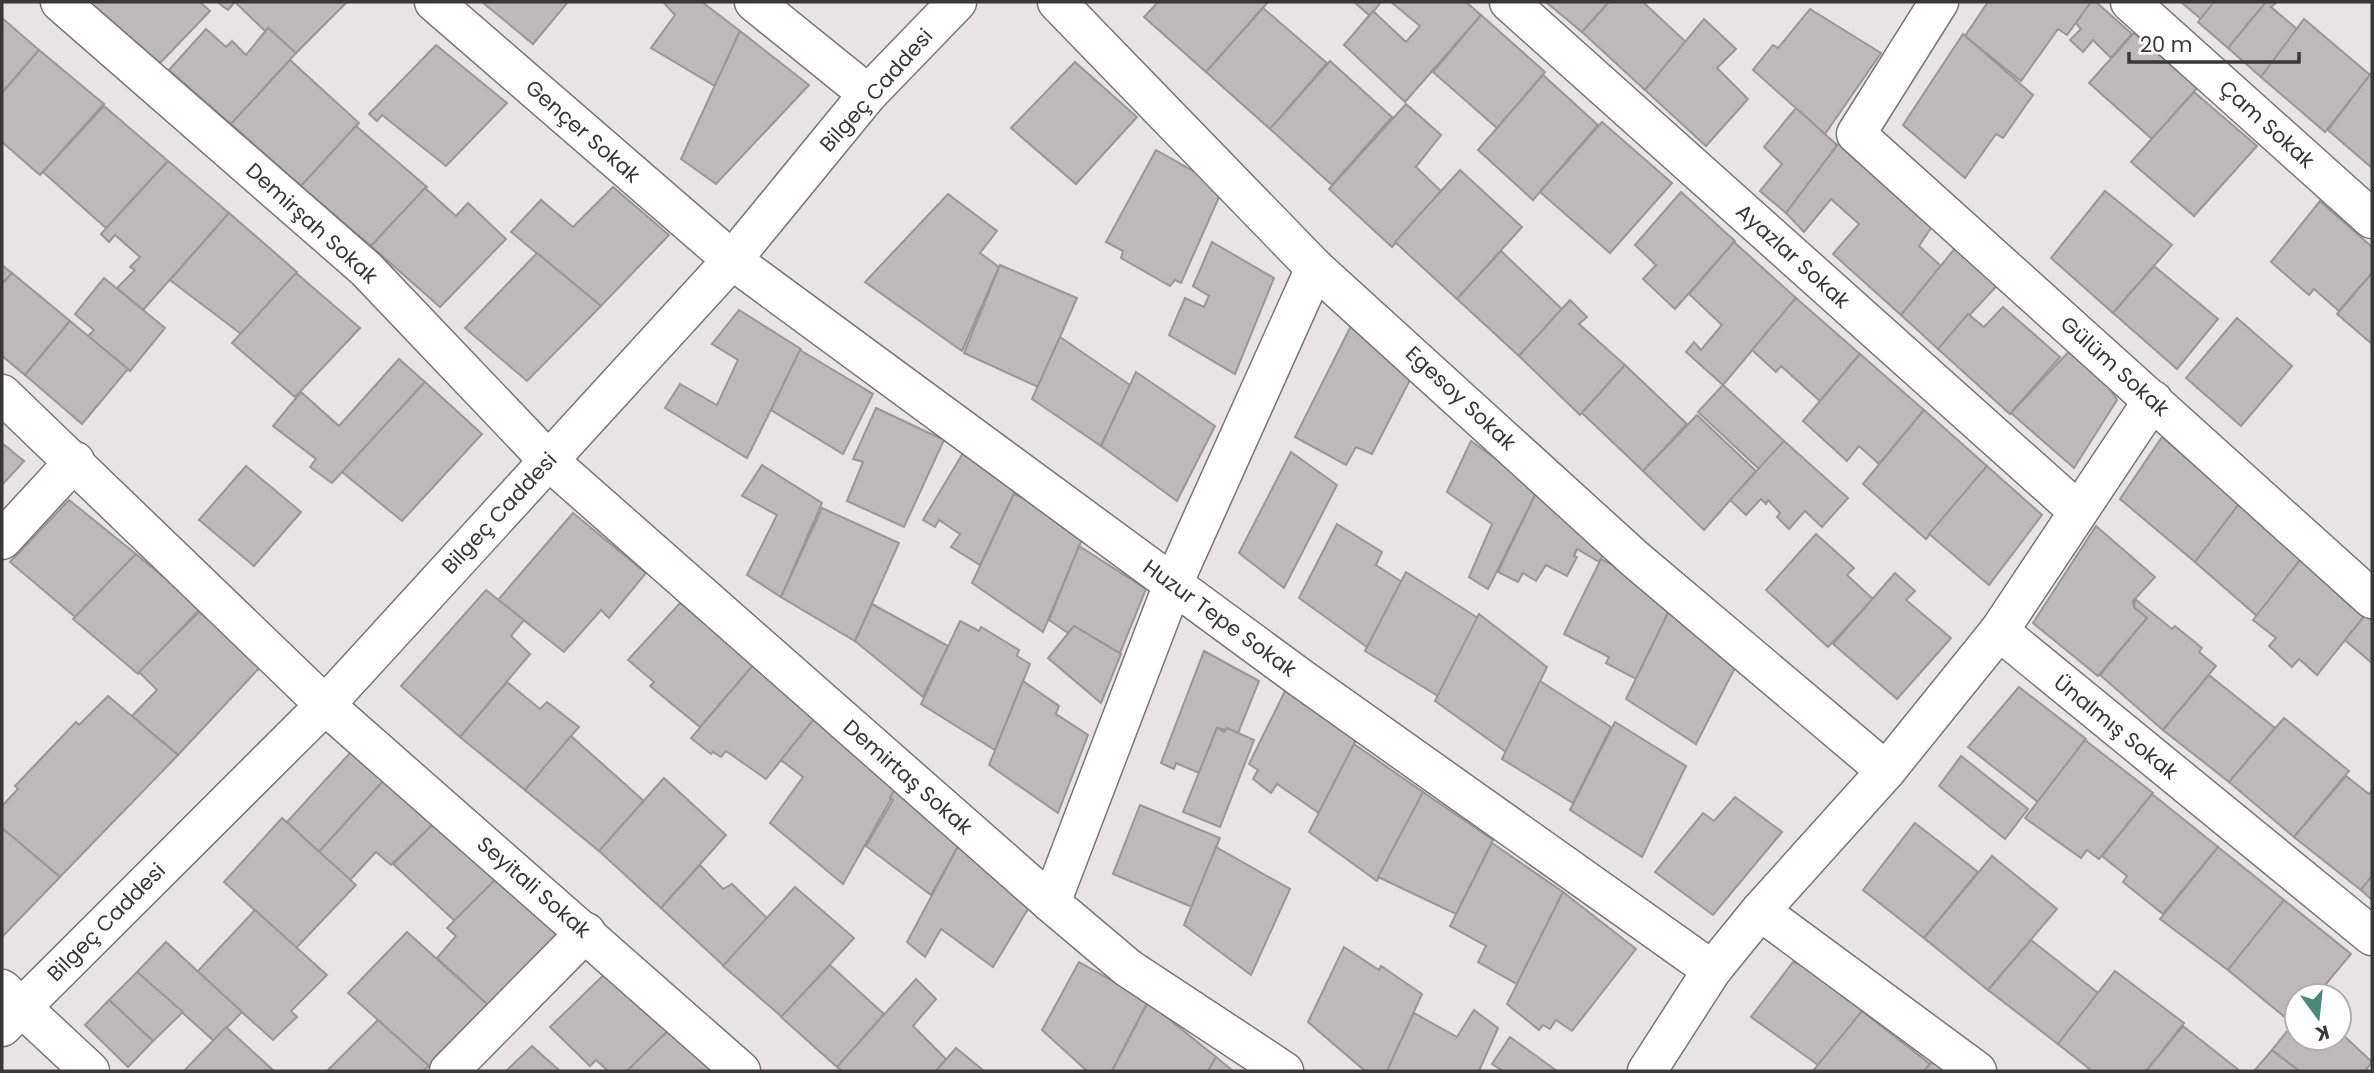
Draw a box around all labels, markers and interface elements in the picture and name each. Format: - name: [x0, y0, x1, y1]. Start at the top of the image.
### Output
- scale bar: [2129, 21, 2299, 65]
- street label: Bilgeç Caddesi: [813, 22, 939, 158]
- text: 20 m: [2140, 30, 2193, 59]
- street label: Gençer Sokak: [519, 73, 647, 189]
- street label: Çam Sokak: [2213, 73, 2321, 175]
- street label: Demirşah Sokak: [240, 156, 384, 290]
- street label: Ayazlar Sokak: [1730, 197, 1856, 315]
- street label: Gülüm Sokak: [2054, 309, 2176, 423]
- street label: Egesoy Sokak: [1399, 339, 1523, 457]
- street label: Bilgeç Caddesi: [435, 446, 563, 580]
- street label: Huzur Tepe Sokak: [1137, 552, 1303, 684]
- street label: Ünalmış Sokak: [2048, 668, 2184, 786]
- street label: Demirtaş Sokak: [837, 713, 979, 841]
- street label: Seyitali Sokak: [471, 830, 597, 945]
- street label: Bilgeç Caddesi: [40, 856, 172, 988]
- north arrow: [2283, 982, 2353, 1052]
- text: K: [2312, 1018, 2332, 1048]

